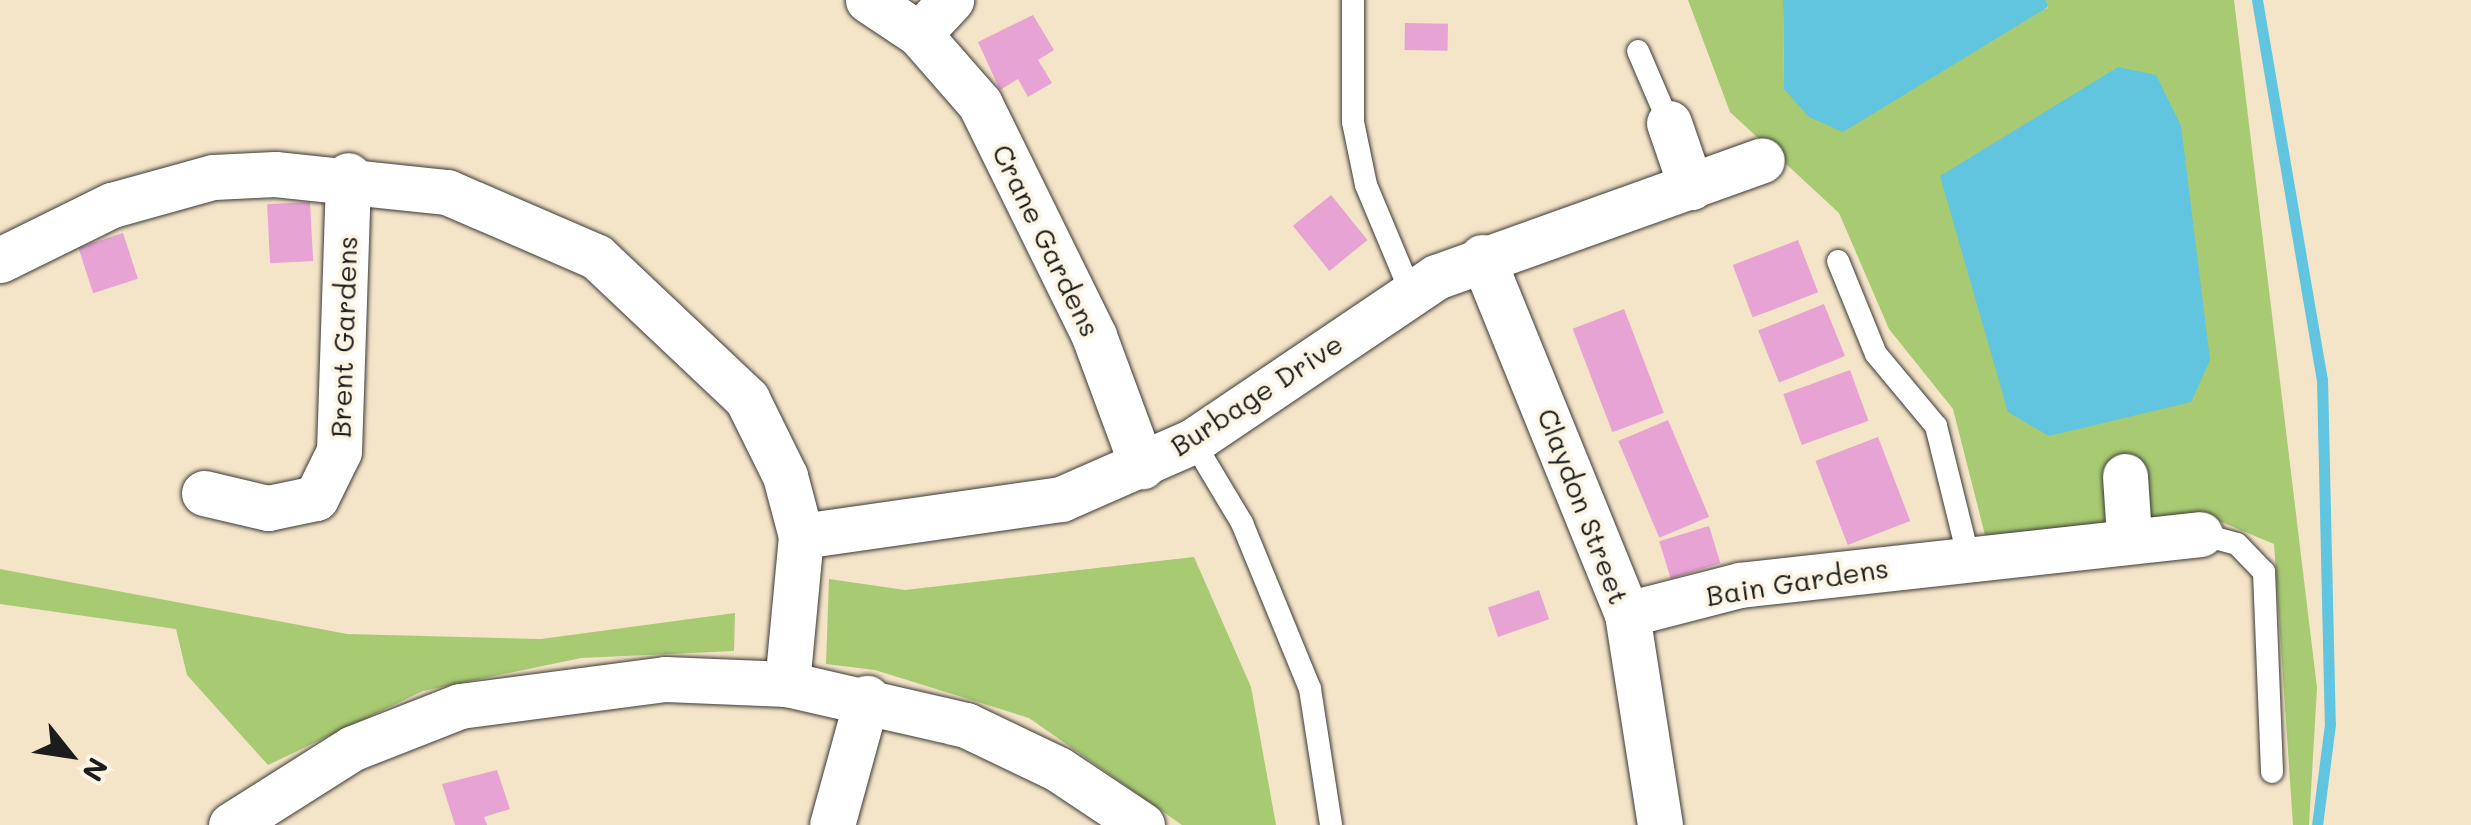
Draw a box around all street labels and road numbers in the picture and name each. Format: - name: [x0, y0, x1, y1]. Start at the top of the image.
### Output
- street label: Crane Gardens: [986, 138, 1108, 342]
- street label: Brent Gardens: [323, 235, 363, 439]
- street label: Burbage Drive: [1164, 326, 1348, 462]
- street label: Claydon Street: [1531, 403, 1637, 609]
- street label: Bain Gardens: [1703, 550, 1891, 612]

